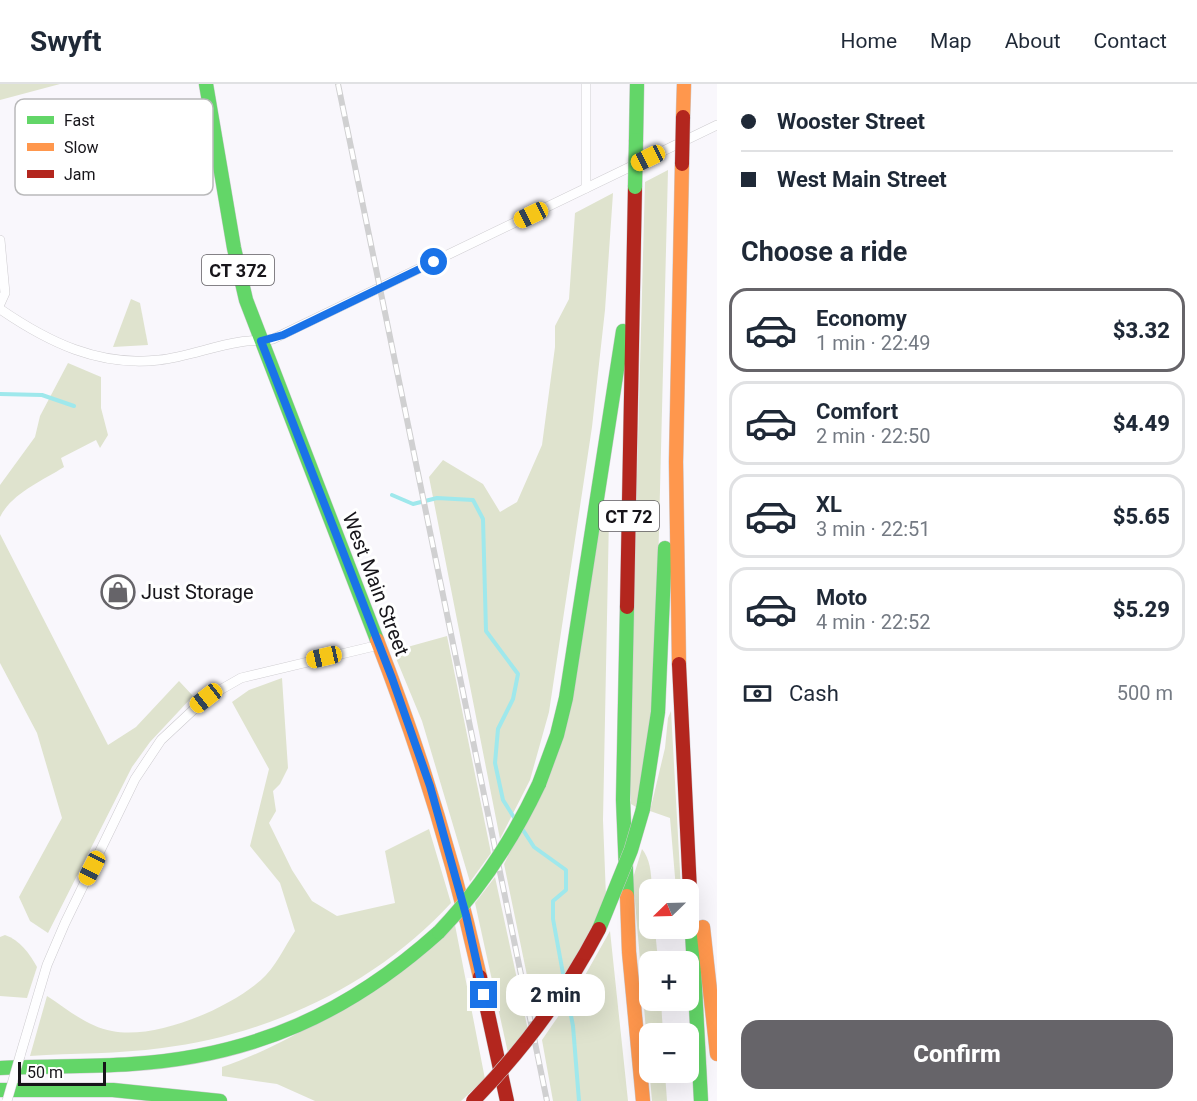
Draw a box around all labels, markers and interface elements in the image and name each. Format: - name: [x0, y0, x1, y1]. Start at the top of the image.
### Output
- text: Swyft: [30, 25, 102, 58]
- text: Home: [841, 29, 897, 53]
- text: Map: [930, 29, 972, 53]
- text: About: [1005, 29, 1061, 53]
- text: Contact: [1094, 29, 1167, 53]
- legend: [15, 99, 213, 195]
- text: Wooster Street: [777, 109, 925, 134]
- text: Fast: [64, 111, 95, 130]
- text: Slow: [64, 138, 99, 157]
- car: [628, 142, 668, 174]
- text: Jam: [64, 165, 96, 184]
- text: West Main Street: [777, 167, 947, 192]
- car: [511, 199, 551, 231]
- text: Choose a ride: [741, 236, 907, 268]
- route start: [420, 248, 447, 275]
- road number: CT 372: [202, 255, 274, 285]
- icon: car: [744, 303, 798, 357]
- text: Economy: [816, 306, 907, 331]
- text: $3.32: [1113, 318, 1170, 343]
- text: 1 min · 22:49: [816, 331, 931, 355]
- icon: car: [744, 396, 798, 450]
- text: Comfort: [816, 399, 898, 424]
- text: $4.49: [1113, 411, 1170, 436]
- text: 2 min · 22:50: [816, 424, 931, 448]
- icon: car: [744, 489, 798, 543]
- text: XL: [816, 492, 842, 517]
- road number: CT 72: [599, 501, 659, 531]
- text: $5.65: [1113, 504, 1170, 529]
- street label: West Main Street: [338, 509, 414, 659]
- text: 3 min · 22:51: [816, 517, 931, 541]
- shop icon: Just Storage: [100, 574, 136, 610]
- place label: Just Storage: [141, 580, 254, 604]
- icon: car: [744, 582, 798, 636]
- text: Moto: [816, 585, 867, 610]
- text: $5.29: [1113, 597, 1170, 622]
- text: 4 min · 22:52: [816, 610, 931, 634]
- car: [304, 644, 344, 670]
- icon: cash: [741, 677, 774, 710]
- car: [186, 680, 226, 716]
- text: Cash: [789, 681, 839, 706]
- text: 500 m: [1117, 681, 1173, 705]
- car: [76, 848, 108, 888]
- north arrow: [639, 879, 699, 939]
- map controls: [639, 879, 699, 1083]
- button: +: [639, 951, 699, 1011]
- callout: 2 min: [505, 974, 604, 1016]
- route end: [470, 981, 497, 1008]
- text: 2 min: [530, 983, 581, 1007]
- button: Confirm: [741, 1020, 1173, 1089]
- button: −: [639, 1023, 699, 1083]
- scale bar: [18, 1059, 106, 1086]
- text: 50 m: [27, 1063, 63, 1082]

